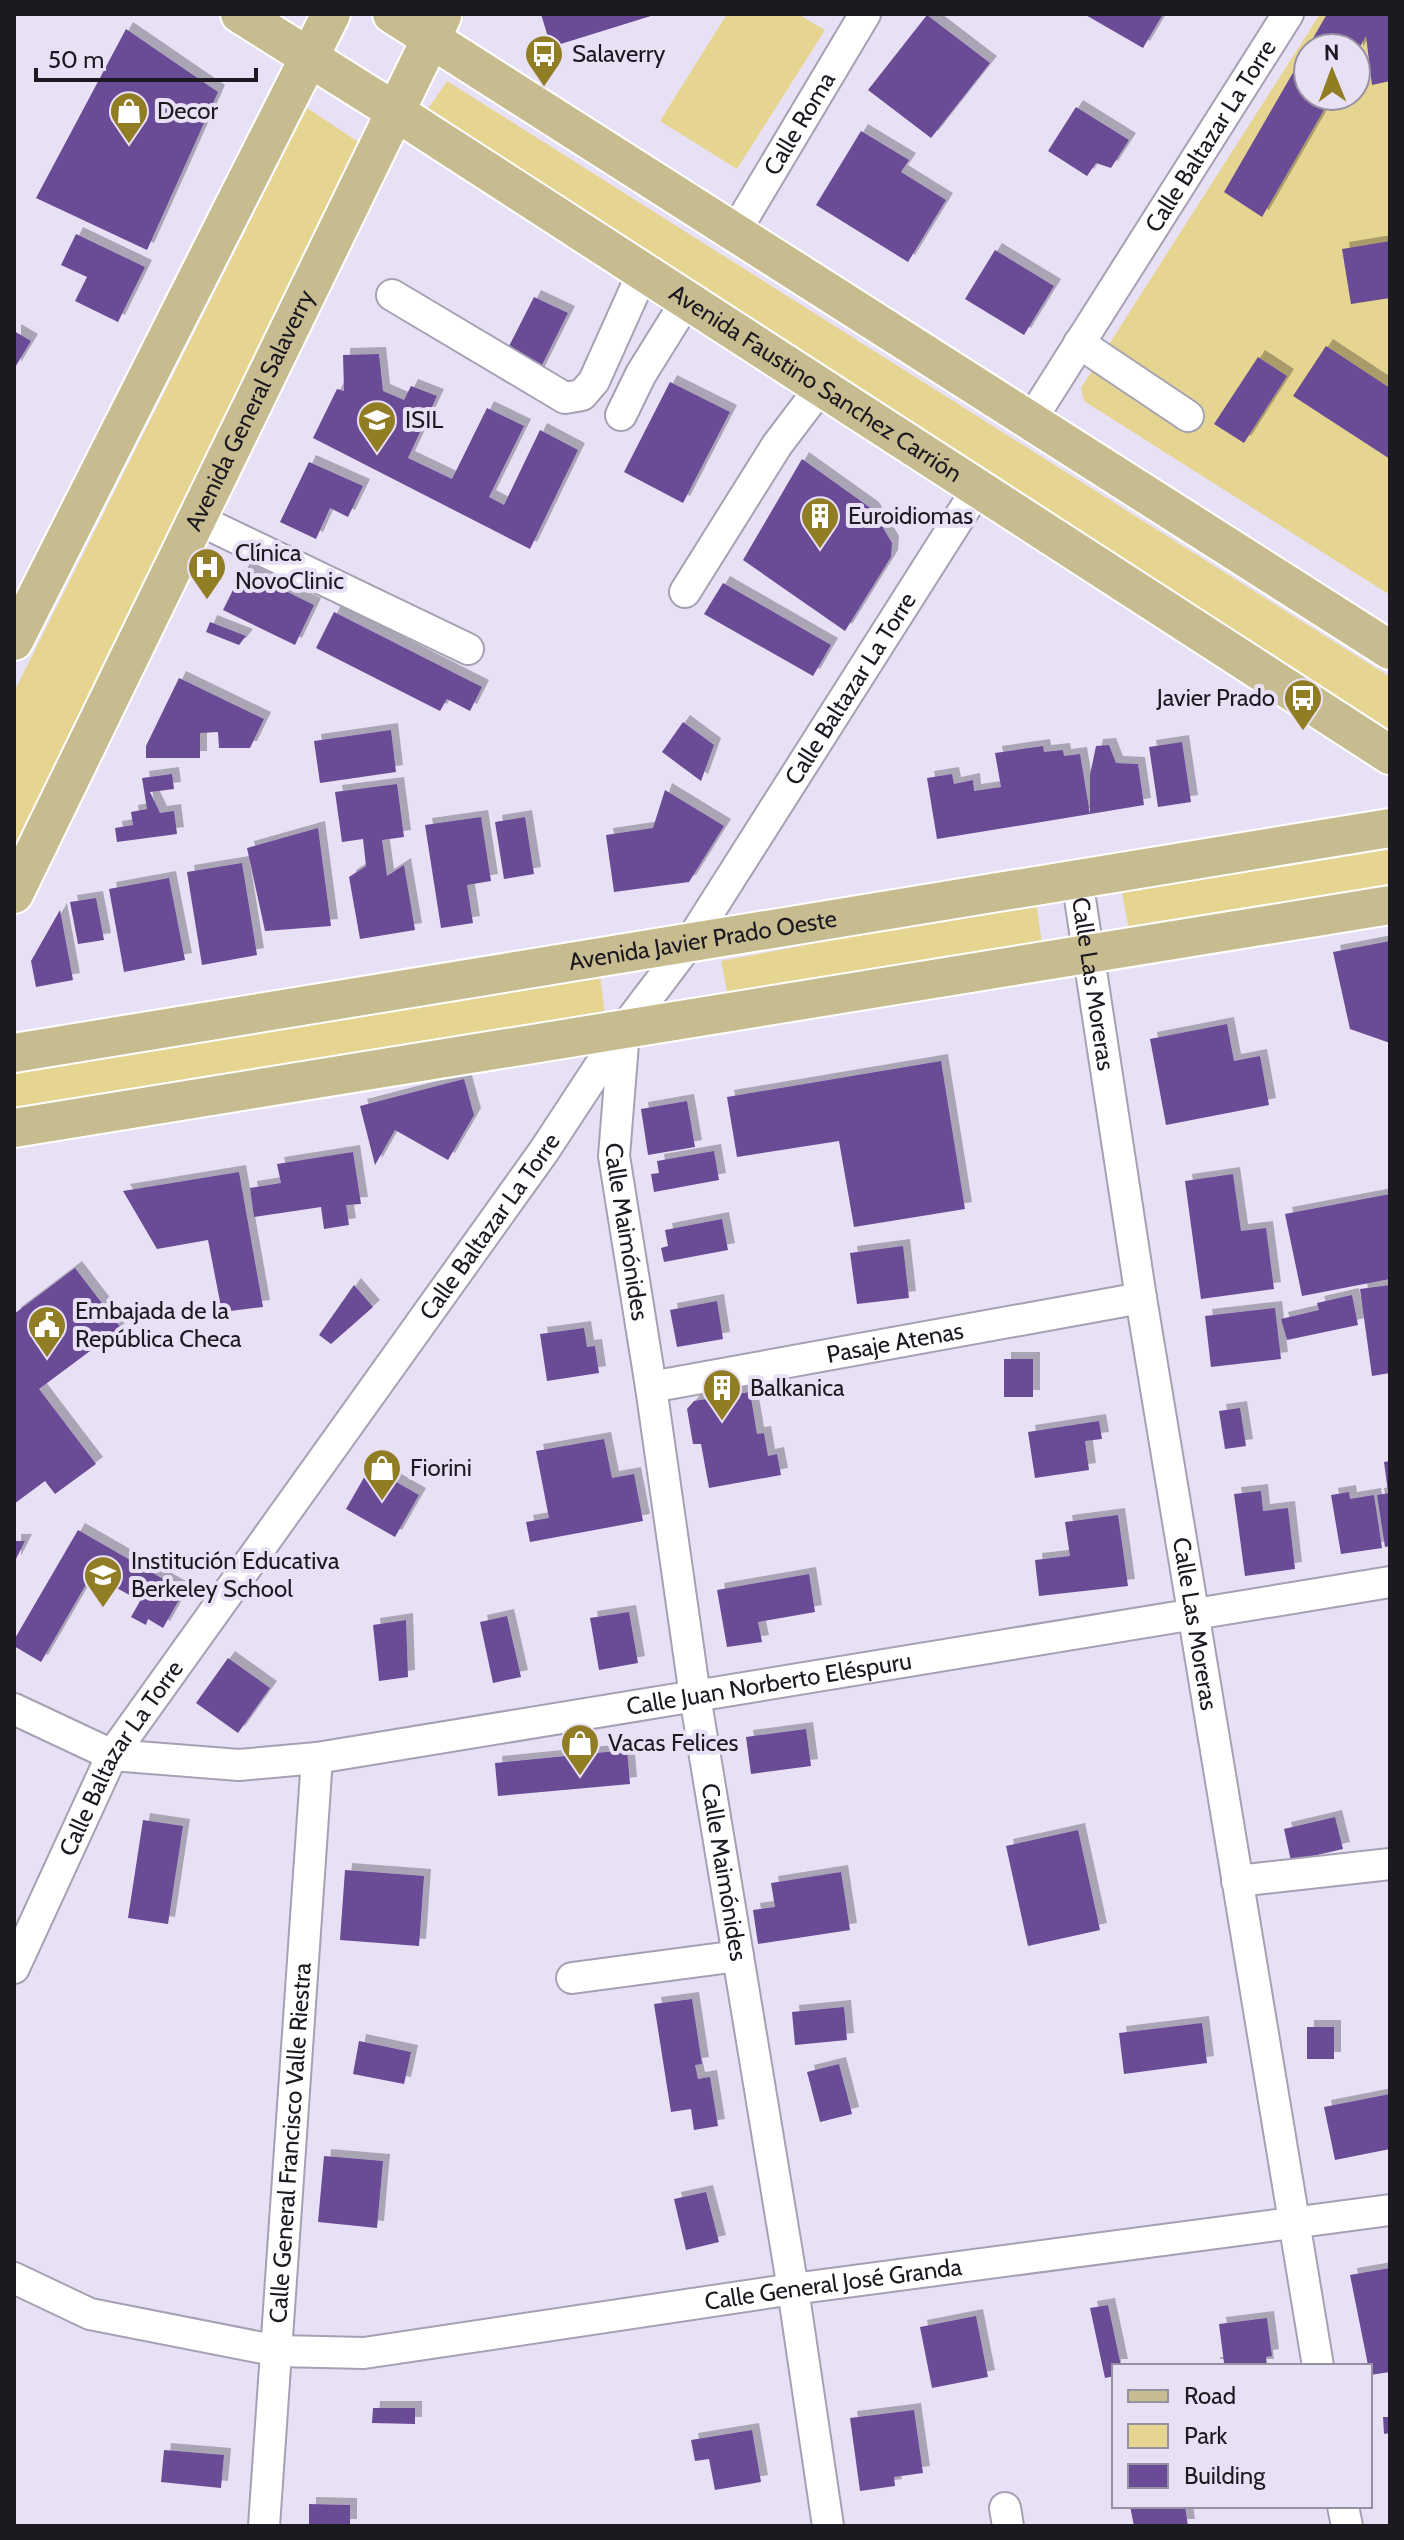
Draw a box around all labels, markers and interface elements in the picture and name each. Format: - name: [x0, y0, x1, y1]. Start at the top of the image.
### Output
- scale bar: [36, 32, 256, 82]
- north arrow: [1292, 32, 1372, 112]
- bus stop icon: Salaverry: [523, 33, 565, 88]
- street label: Calle Baltazar La Torre: [1139, 34, 1282, 238]
- place label: Salaverry: [572, 39, 665, 68]
- text: N: [1324, 39, 1340, 66]
- text: 50 m: [48, 45, 104, 74]
- street label: Calle Roma: [757, 66, 841, 180]
- shop icon: Decor: [108, 90, 150, 145]
- place label: Decor: [157, 96, 219, 125]
- street label: Avenida Faustino Sanchez Carrión: [664, 278, 967, 488]
- street label: Avenida General Salaverry: [178, 285, 320, 535]
- school or university icon: ISIL: [356, 399, 398, 454]
- place label: ISIL: [405, 405, 443, 434]
- building icon: Euroidiomas: [799, 495, 841, 550]
- place label: Euroidiomas: [848, 501, 973, 530]
- place label: Clínica NovoClinic: [235, 538, 344, 595]
- hospital icon: Clínica NovoClinic: [186, 546, 228, 601]
- street label: Calle Baltazar La Torre: [778, 587, 922, 790]
- bus stop icon: Javier Prado: [1282, 677, 1324, 732]
- place label: Javier Prado: [1156, 683, 1275, 712]
- street label: Calle Las Moreras: [1066, 895, 1121, 1072]
- street label: Avenida Javier Prado Oeste: [567, 904, 839, 976]
- street label: Calle Baltazar La Torre: [413, 1128, 566, 1325]
- street label: Calle Maimónides: [600, 1142, 655, 1323]
- place label: Embajada de la República Checa: [75, 1296, 242, 1353]
- public building icon: Embajada de la República Checa: [26, 1304, 68, 1359]
- street label: Pasaje Atenas: [824, 1316, 966, 1369]
- building icon: Balkanica: [701, 1367, 743, 1422]
- place label: Balkanica: [750, 1373, 845, 1402]
- shop icon: Fiorini: [361, 1447, 403, 1502]
- place label: Fiorini: [410, 1453, 472, 1482]
- street label: Calle Las Moreras: [1167, 1535, 1224, 1712]
- place label: Institución Educativa Berkeley School: [131, 1546, 340, 1603]
- school or university icon: Institución Educativa Berkeley School: [82, 1554, 124, 1609]
- street label: Calle Juan Norberto Eléspuru: [624, 1646, 914, 1721]
- street label: Calle Baltazar La Torre: [53, 1655, 189, 1860]
- shop icon: Vacas Felices: [559, 1722, 601, 1777]
- place label: Vacas Felices: [608, 1728, 739, 1757]
- street label: Calle Maimónides: [696, 1781, 754, 1963]
- street label: Calle General Francisco Valle Riestra: [263, 1961, 317, 2324]
- street label: Calle General José Granda: [703, 2252, 964, 2316]
- legend: [1112, 2364, 1372, 2508]
- text: Road: [1184, 2381, 1236, 2410]
- text: Park: [1184, 2421, 1227, 2450]
- text: Building: [1184, 2461, 1266, 2490]

